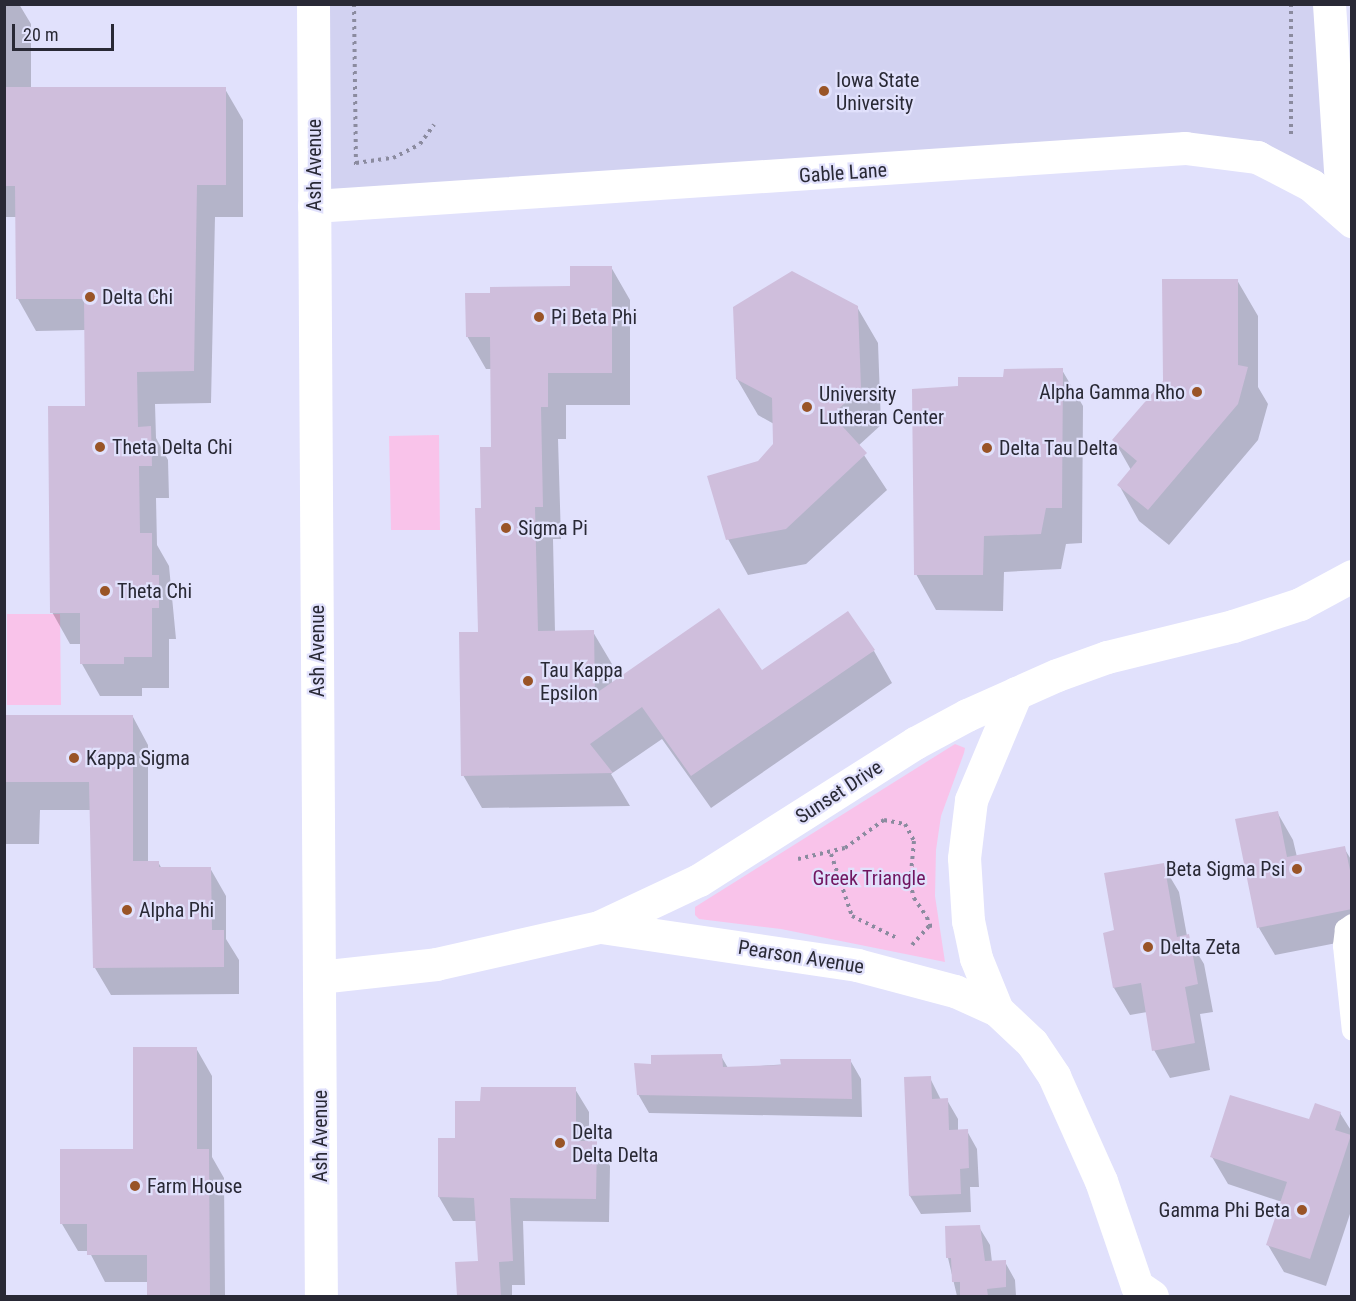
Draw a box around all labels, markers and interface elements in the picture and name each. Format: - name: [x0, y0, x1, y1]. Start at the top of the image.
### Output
- scale bar: [15, 12, 117, 50]
- text: 20 m: [23, 24, 58, 45]
- place label: Iowa State University: [836, 68, 919, 115]
- marker: Iowa State University: [817, 84, 831, 98]
- street label: Ash Avenue: [302, 119, 326, 211]
- street label: Gable Lane: [798, 158, 888, 188]
- place label: Delta Chi: [102, 285, 173, 309]
- marker: Delta Chi: [83, 290, 97, 304]
- place label: Pi Beta Phi: [551, 305, 637, 329]
- marker: Pi Beta Phi: [532, 310, 546, 324]
- place label: Alpha Gamma Rho: [1039, 380, 1185, 404]
- place label: University Lutheran Center: [819, 383, 944, 430]
- marker: Alpha Gamma Rho: [1190, 385, 1204, 399]
- marker: University Lutheran Center: [800, 400, 814, 414]
- place label: Theta Delta Chi: [112, 435, 233, 459]
- place label: Delta Tau Delta: [999, 436, 1118, 460]
- marker: Theta Delta Chi: [93, 440, 107, 454]
- marker: Delta Tau Delta: [980, 441, 994, 455]
- place label: Sigma Pi: [518, 516, 588, 540]
- marker: Sigma Pi: [499, 521, 513, 535]
- place label: Theta Chi: [117, 579, 192, 603]
- marker: Theta Chi: [98, 584, 112, 598]
- street label: Ash Avenue: [305, 605, 329, 697]
- place label: Tau Kappa Epsilon: [540, 658, 623, 705]
- marker: Tau Kappa Epsilon: [521, 674, 535, 688]
- place label: Kappa Sigma: [86, 746, 190, 770]
- marker: Kappa Sigma: [67, 751, 81, 765]
- street label: Sunset Drive: [791, 755, 887, 829]
- place label: Beta Sigma Psi: [1166, 857, 1285, 881]
- marker: Beta Sigma Psi: [1290, 862, 1304, 876]
- park label: Greek Triangle: [812, 866, 926, 890]
- place label: Alpha Phi: [139, 898, 214, 922]
- marker: Alpha Phi: [120, 903, 134, 917]
- street label: Pearson Avenue: [736, 935, 866, 979]
- place label: Delta Zeta: [1160, 935, 1241, 959]
- marker: Delta Zeta: [1141, 940, 1155, 954]
- street label: Ash Avenue: [308, 1090, 332, 1182]
- place label: Delta Delta Delta: [572, 1120, 658, 1167]
- marker: Delta Delta Delta: [553, 1136, 567, 1150]
- place label: Farm House: [147, 1174, 242, 1198]
- marker: Farm House: [128, 1179, 142, 1193]
- place label: Gamma Phi Beta: [1159, 1198, 1290, 1222]
- marker: Gamma Phi Beta: [1295, 1203, 1309, 1217]

